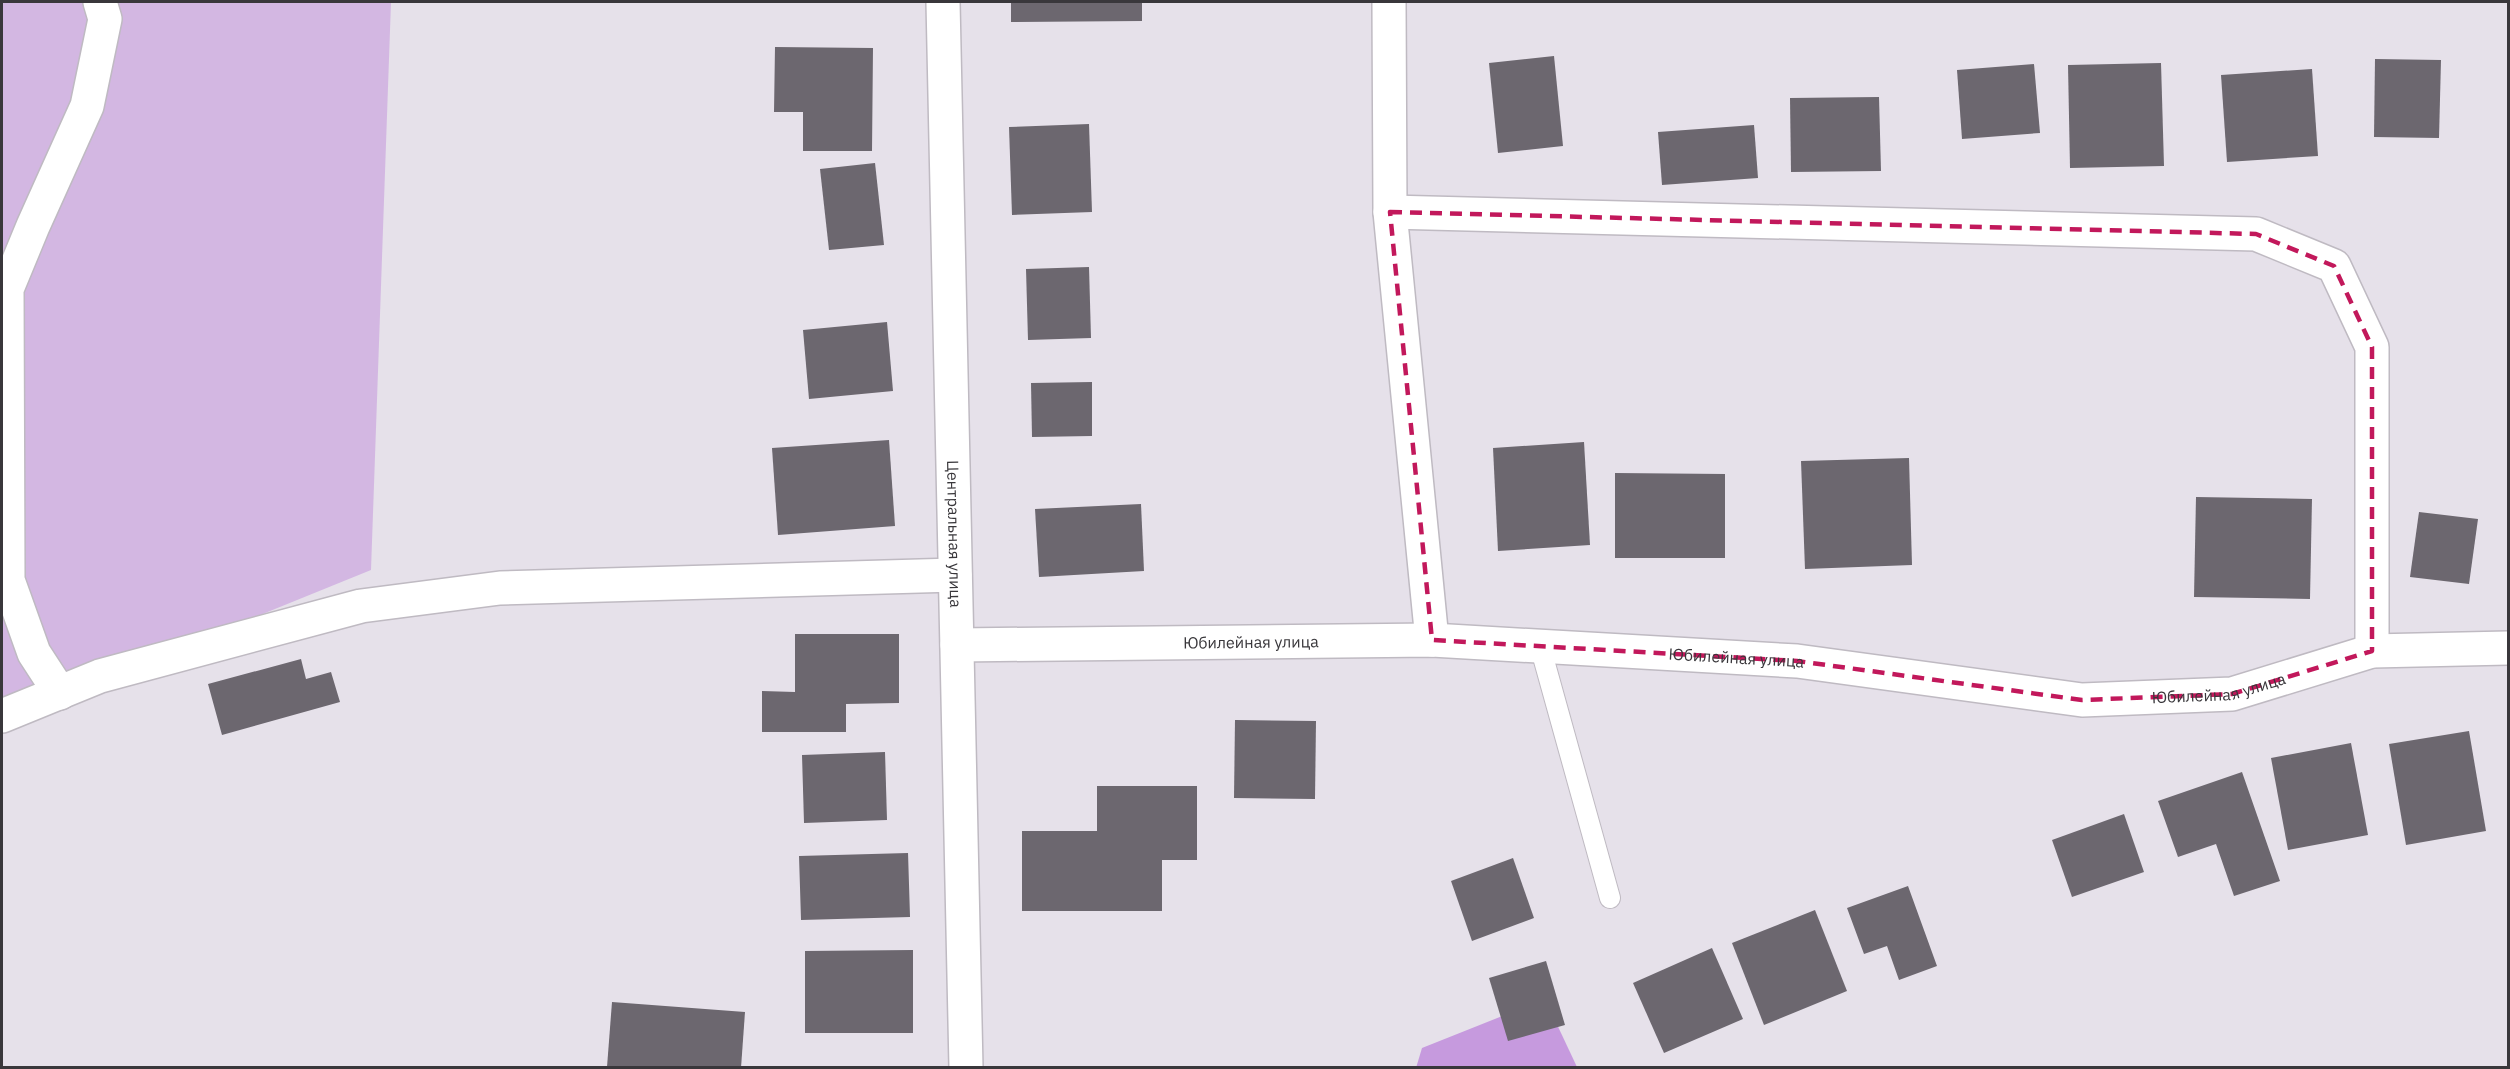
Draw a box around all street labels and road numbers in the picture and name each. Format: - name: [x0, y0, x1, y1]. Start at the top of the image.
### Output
- street label: Центральная улица: [943, 460, 966, 608]
- street label: Юбилейная улица: [1183, 631, 1319, 653]
- street label: Юбилейная улица: [1668, 644, 1806, 672]
- street label: Юбилейная улица: [2151, 668, 2288, 707]

